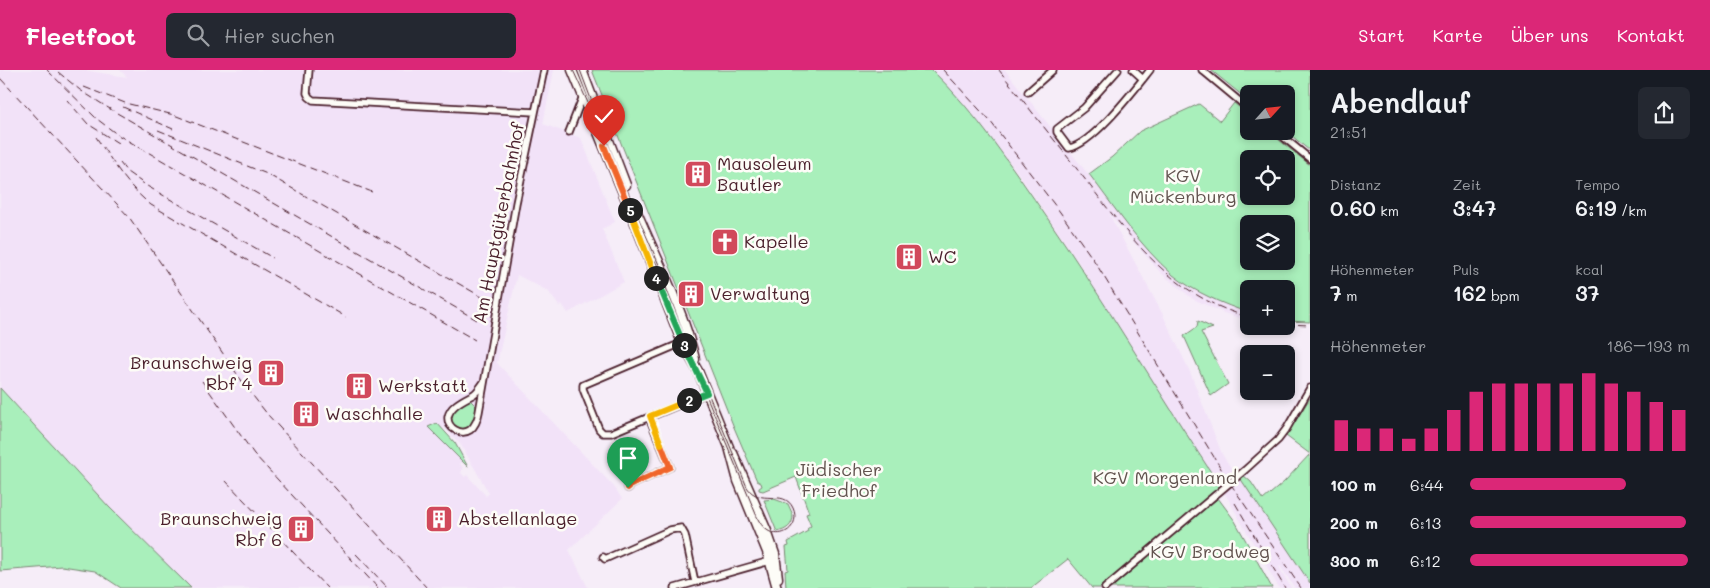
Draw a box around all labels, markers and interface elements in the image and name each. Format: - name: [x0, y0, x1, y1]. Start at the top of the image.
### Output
- search box: [166, 13, 516, 58]
- text: Fleetfoot: [25, 20, 136, 51]
- icon: search: [184, 21, 212, 49]
- text: Hier suchen: [224, 23, 335, 48]
- text: Start: [1358, 23, 1405, 47]
- text: Karte: [1433, 23, 1483, 47]
- text: Über uns: [1511, 23, 1589, 47]
- text: Kontakt: [1617, 23, 1685, 47]
- text: Abendlauf: [1330, 84, 1470, 120]
- north arrow: [1240, 85, 1295, 140]
- map controls: [1240, 85, 1295, 400]
- button: share: [1638, 87, 1690, 139]
- pin: [583, 95, 625, 146]
- icon: check: [590, 102, 618, 130]
- street label: Am Hauptgüterbahnhof: [467, 119, 529, 325]
- text: 21:51: [1330, 121, 1368, 142]
- button: locate: [1240, 150, 1295, 205]
- place label: Mausoleum Bautler: [717, 151, 812, 196]
- building icon: Mausoleum Bautler: [683, 159, 713, 189]
- park label: KGV Mückenburg: [1130, 163, 1236, 208]
- text: Distanz: [1330, 175, 1381, 194]
- text: Zeit: [1453, 175, 1481, 194]
- text: Tempo: [1575, 175, 1620, 194]
- text: 0.60: [1330, 194, 1376, 221]
- text: 3:47: [1453, 194, 1496, 221]
- text: 6:19: [1575, 194, 1617, 221]
- pin: 5: [618, 198, 642, 222]
- text: 5: [626, 201, 635, 220]
- text: km: [1376, 201, 1399, 220]
- text: /km: [1617, 201, 1647, 220]
- button: layers: [1240, 215, 1295, 270]
- church icon: Kapelle: [710, 227, 740, 257]
- place label: Kapelle: [744, 229, 809, 253]
- building icon: WC: [894, 242, 924, 272]
- place label: WC: [928, 244, 957, 268]
- text: Höhenmeter: [1330, 260, 1414, 279]
- text: Puls: [1453, 260, 1479, 279]
- text: kcal: [1575, 260, 1603, 279]
- pin: 4: [644, 266, 668, 290]
- text: 4: [652, 269, 661, 288]
- building icon: Verwaltung: [676, 279, 706, 309]
- text: 7: [1330, 279, 1342, 306]
- text: 162: [1453, 279, 1486, 306]
- text: 37: [1575, 279, 1600, 306]
- button: +: [1240, 280, 1295, 335]
- place label: Verwaltung: [710, 281, 810, 305]
- text: m: [1342, 286, 1357, 305]
- text: bpm: [1486, 286, 1520, 305]
- pin: 3: [672, 332, 696, 358]
- text: Höhenmeter: [1330, 335, 1426, 356]
- text: 186–193 m: [1607, 335, 1690, 356]
- text: 3: [680, 336, 689, 355]
- button: −: [1240, 345, 1295, 400]
- place label: Braunschweig Rbf 4: [130, 350, 252, 395]
- building icon: Braunschweig Rbf 4: [256, 358, 286, 388]
- building icon: Werkstatt: [344, 371, 374, 401]
- place label: Werkstatt: [378, 373, 467, 397]
- pin: 2: [676, 388, 702, 412]
- text: 2: [686, 391, 693, 410]
- building icon: Waschhalle: [291, 399, 321, 429]
- place label: Waschhalle: [325, 401, 423, 425]
- pin: [607, 437, 649, 488]
- icon: arrive: [614, 444, 642, 472]
- park label: Jüdischer Friedhof: [796, 457, 882, 502]
- park label: KGV Morgenland: [1093, 465, 1237, 489]
- text: 100 m: [1330, 474, 1376, 495]
- text: 6:44: [1410, 474, 1443, 495]
- building icon: Abstellanlage: [424, 504, 454, 534]
- place label: Braunschweig Rbf 6: [160, 506, 282, 551]
- place label: Abstellanlage: [458, 506, 577, 530]
- text: 200 m: [1330, 512, 1378, 533]
- text: 6:13: [1410, 512, 1441, 533]
- building icon: Braunschweig Rbf 6: [286, 514, 316, 544]
- park label: KGV Brodweg: [1150, 539, 1270, 563]
- text: 300 m: [1330, 550, 1379, 571]
- text: 6:12: [1410, 550, 1441, 571]

